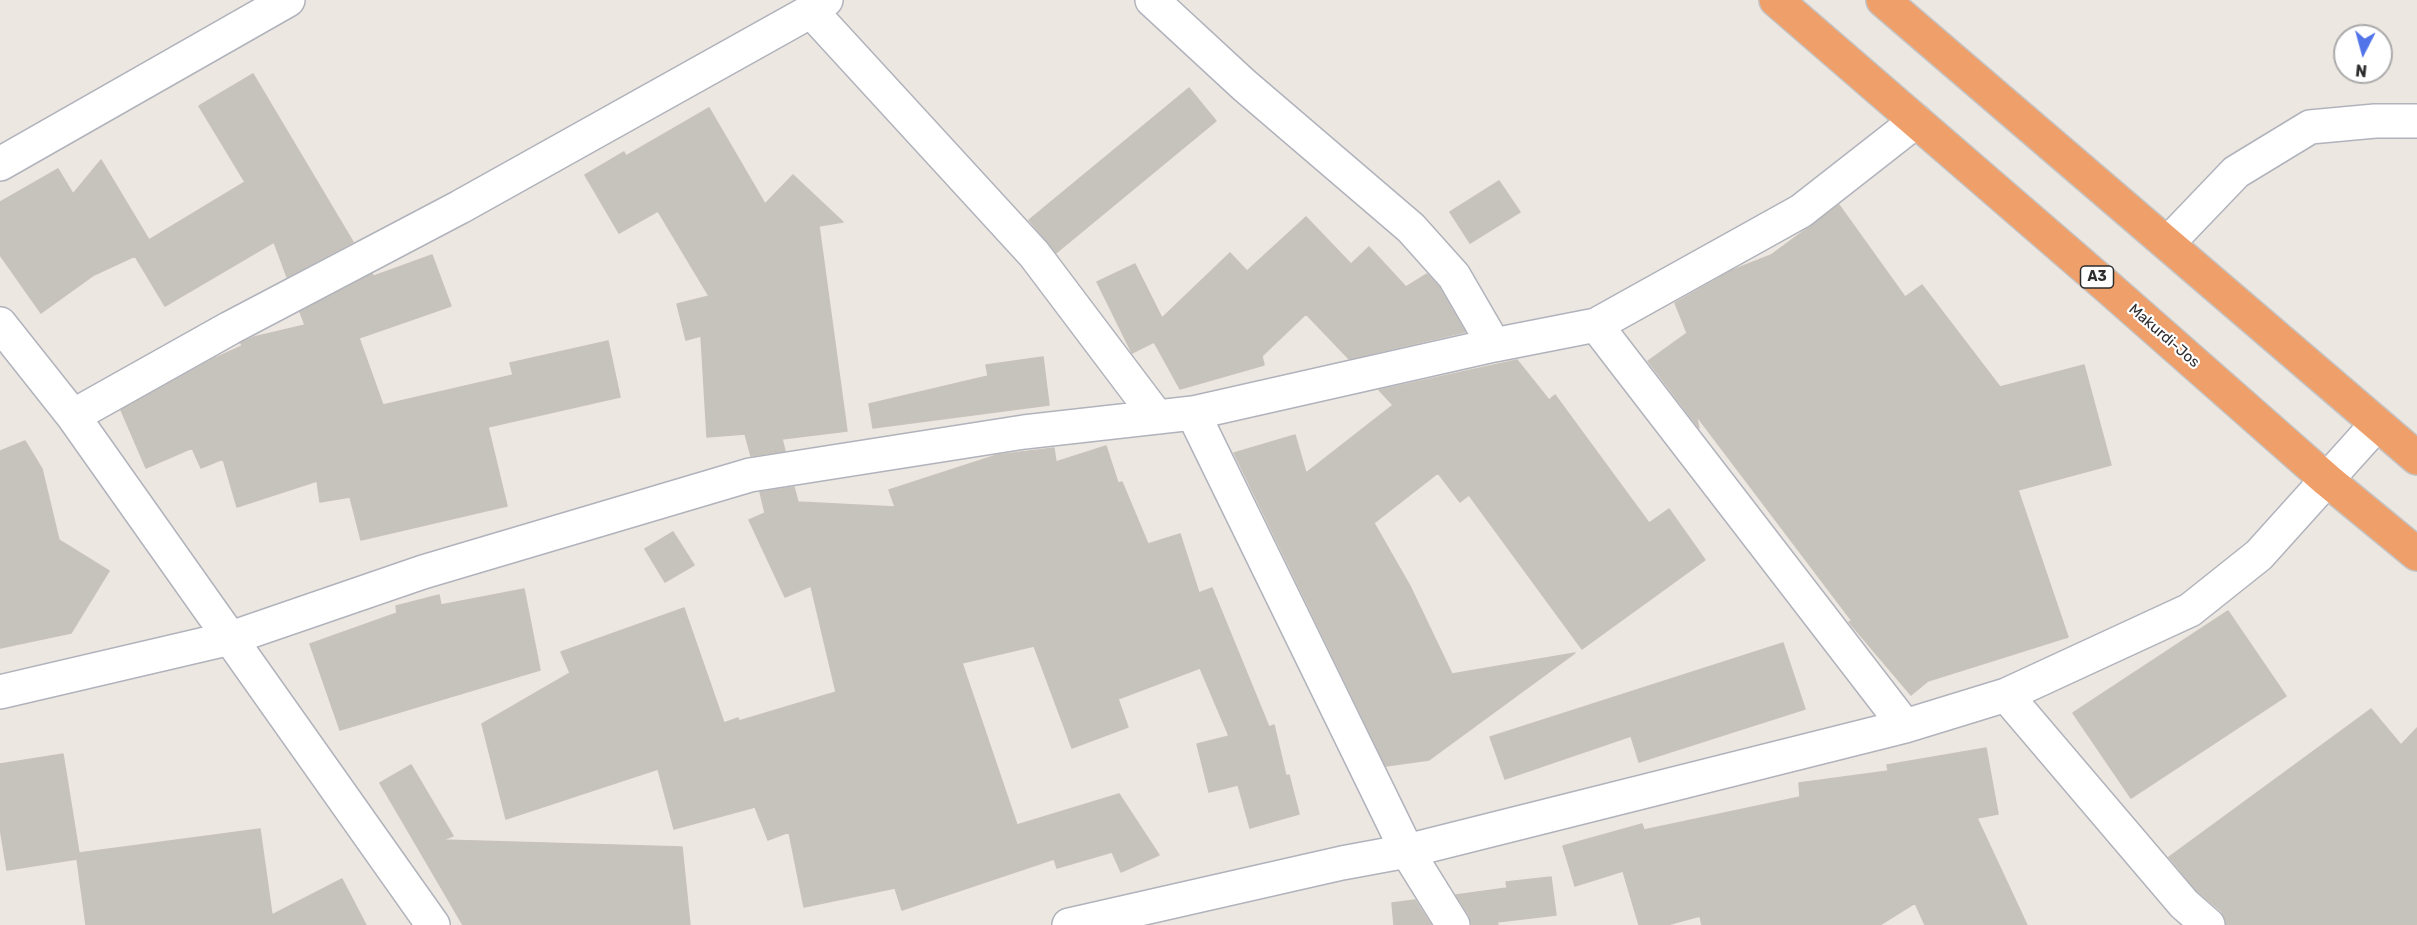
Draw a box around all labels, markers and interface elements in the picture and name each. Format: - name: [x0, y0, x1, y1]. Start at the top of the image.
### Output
- north arrow: [2333, 24, 2393, 84]
- text: N: [2355, 60, 2368, 80]
- road number: A3: [2080, 266, 2114, 288]
- street label: Makurdi-Jos: [2125, 300, 2203, 372]

